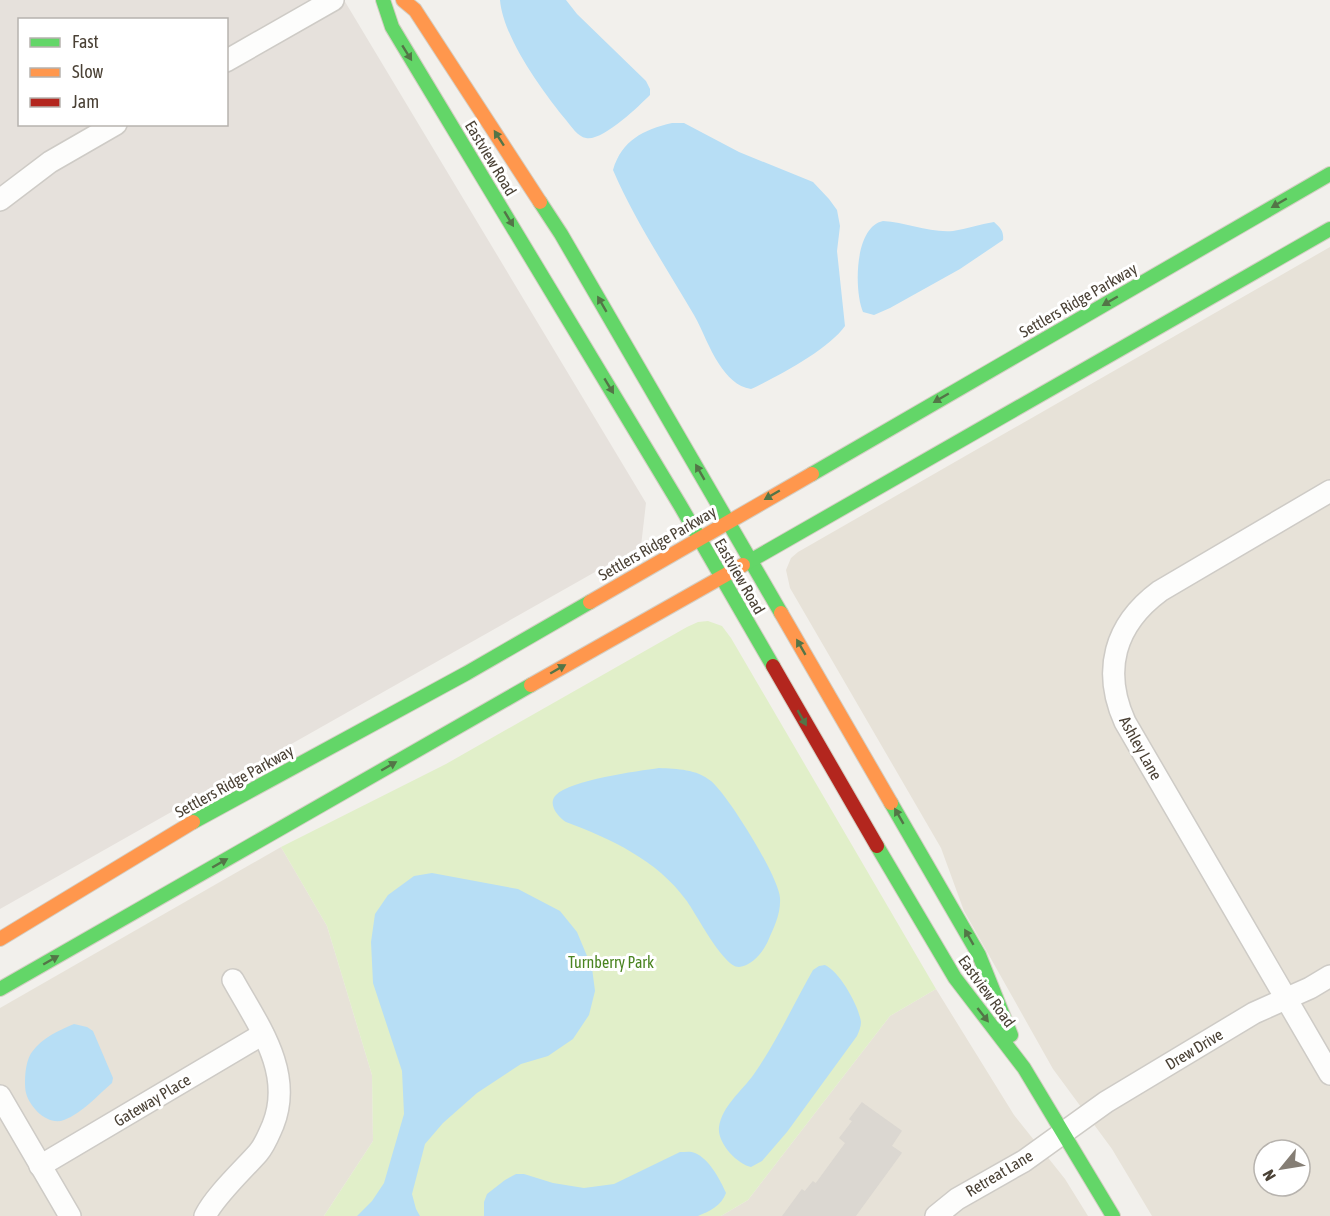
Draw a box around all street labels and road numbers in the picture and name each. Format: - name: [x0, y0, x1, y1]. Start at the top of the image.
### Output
- street label: Eastview Road: [462, 117, 520, 199]
- street label: Settlers Ridge Parkway: [1016, 259, 1141, 342]
- street label: Settlers Ridge Parkway: [595, 502, 720, 585]
- street label: Eastview Road: [711, 535, 769, 617]
- street label: Ashley Lane: [1115, 713, 1166, 783]
- street label: Settlers Ridge Parkway: [172, 741, 297, 822]
- street label: Eastview Road: [955, 952, 1019, 1030]
- street label: Drew Drive: [1162, 1025, 1226, 1073]
- street label: Gateway Place: [111, 1070, 194, 1131]
- street label: Retreat Lane: [962, 1146, 1036, 1200]

